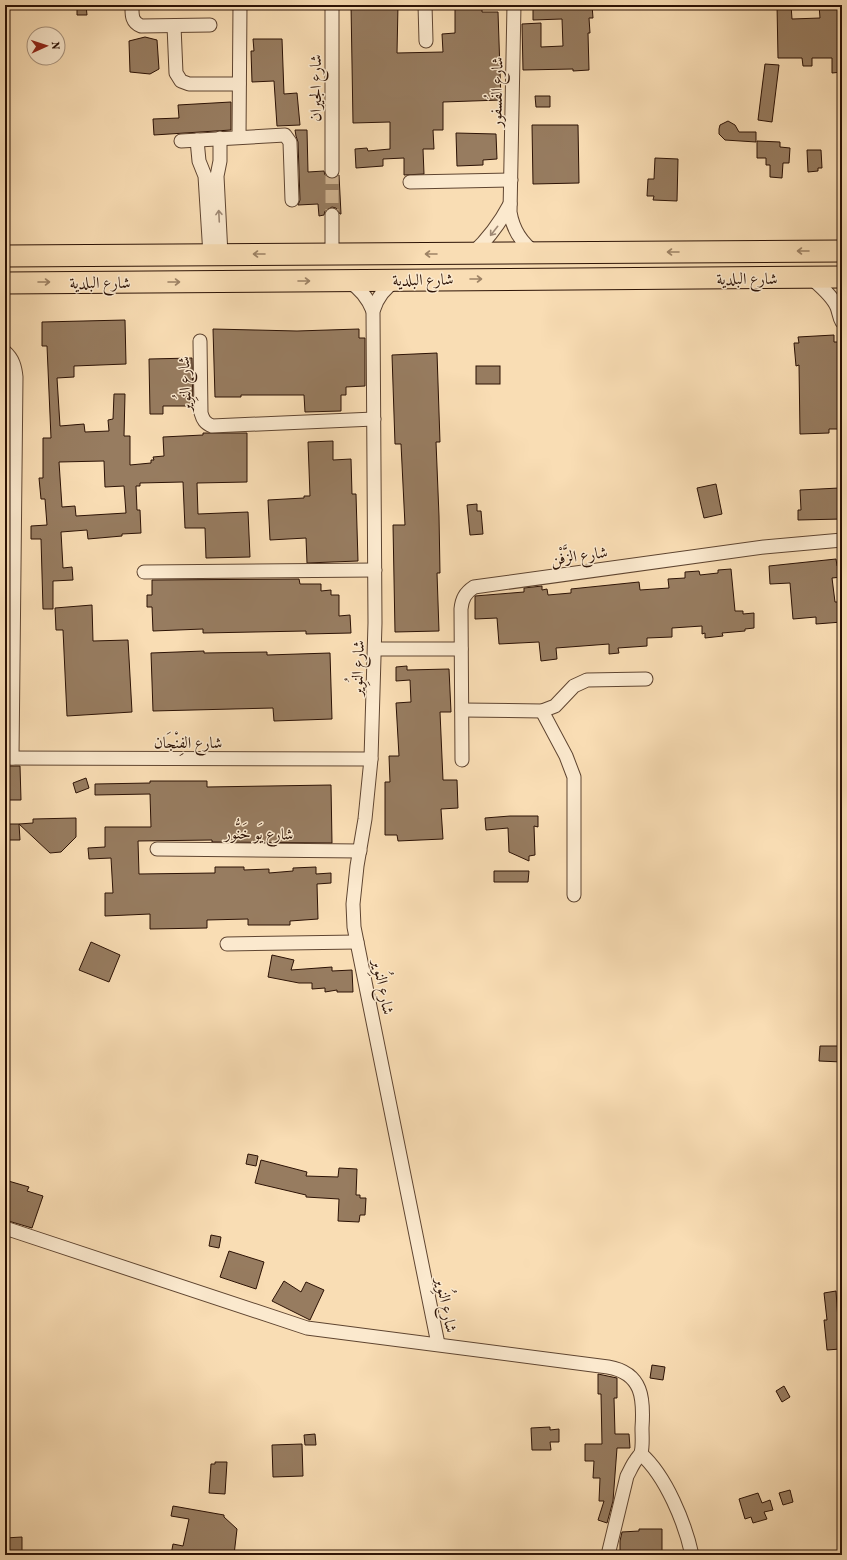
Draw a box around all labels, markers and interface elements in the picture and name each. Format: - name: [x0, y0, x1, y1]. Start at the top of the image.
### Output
- north arrow: [26, 26, 66, 66]
- text: N: [47, 41, 62, 50]
- street label: شارع الجيران: [306, 54, 329, 122]
- street label: شارع الفُسفور: [482, 57, 511, 129]
- one-way arrow: [215, 210, 223, 223]
- one-way arrow: [490, 225, 498, 236]
- one-way arrow: [797, 247, 810, 255]
- one-way arrow: [667, 248, 680, 256]
- one-way arrow: [253, 250, 266, 258]
- one-way arrow: [425, 250, 438, 258]
- street label: شارع البلدية: [392, 269, 454, 294]
- street label: شارع البلدية: [716, 269, 778, 292]
- street label: شارع البلدية: [69, 273, 131, 296]
- one-way arrow: [469, 275, 482, 283]
- one-way arrow: [297, 277, 310, 285]
- one-way arrow: [37, 278, 50, 286]
- one-way arrow: [167, 278, 180, 286]
- street label: شارع النُوِير: [170, 356, 199, 414]
- street label: شارع الزَّفْن: [549, 538, 609, 573]
- street label: شارع النُوِير: [343, 640, 372, 698]
- street label: شارع الفِنْجَان: [154, 731, 222, 756]
- street label: شارع يَو خَنُّور: [222, 817, 294, 848]
- street label: شارع النُوِير: [365, 955, 402, 1017]
- street label: شارع النُوِير: [428, 1273, 465, 1335]

